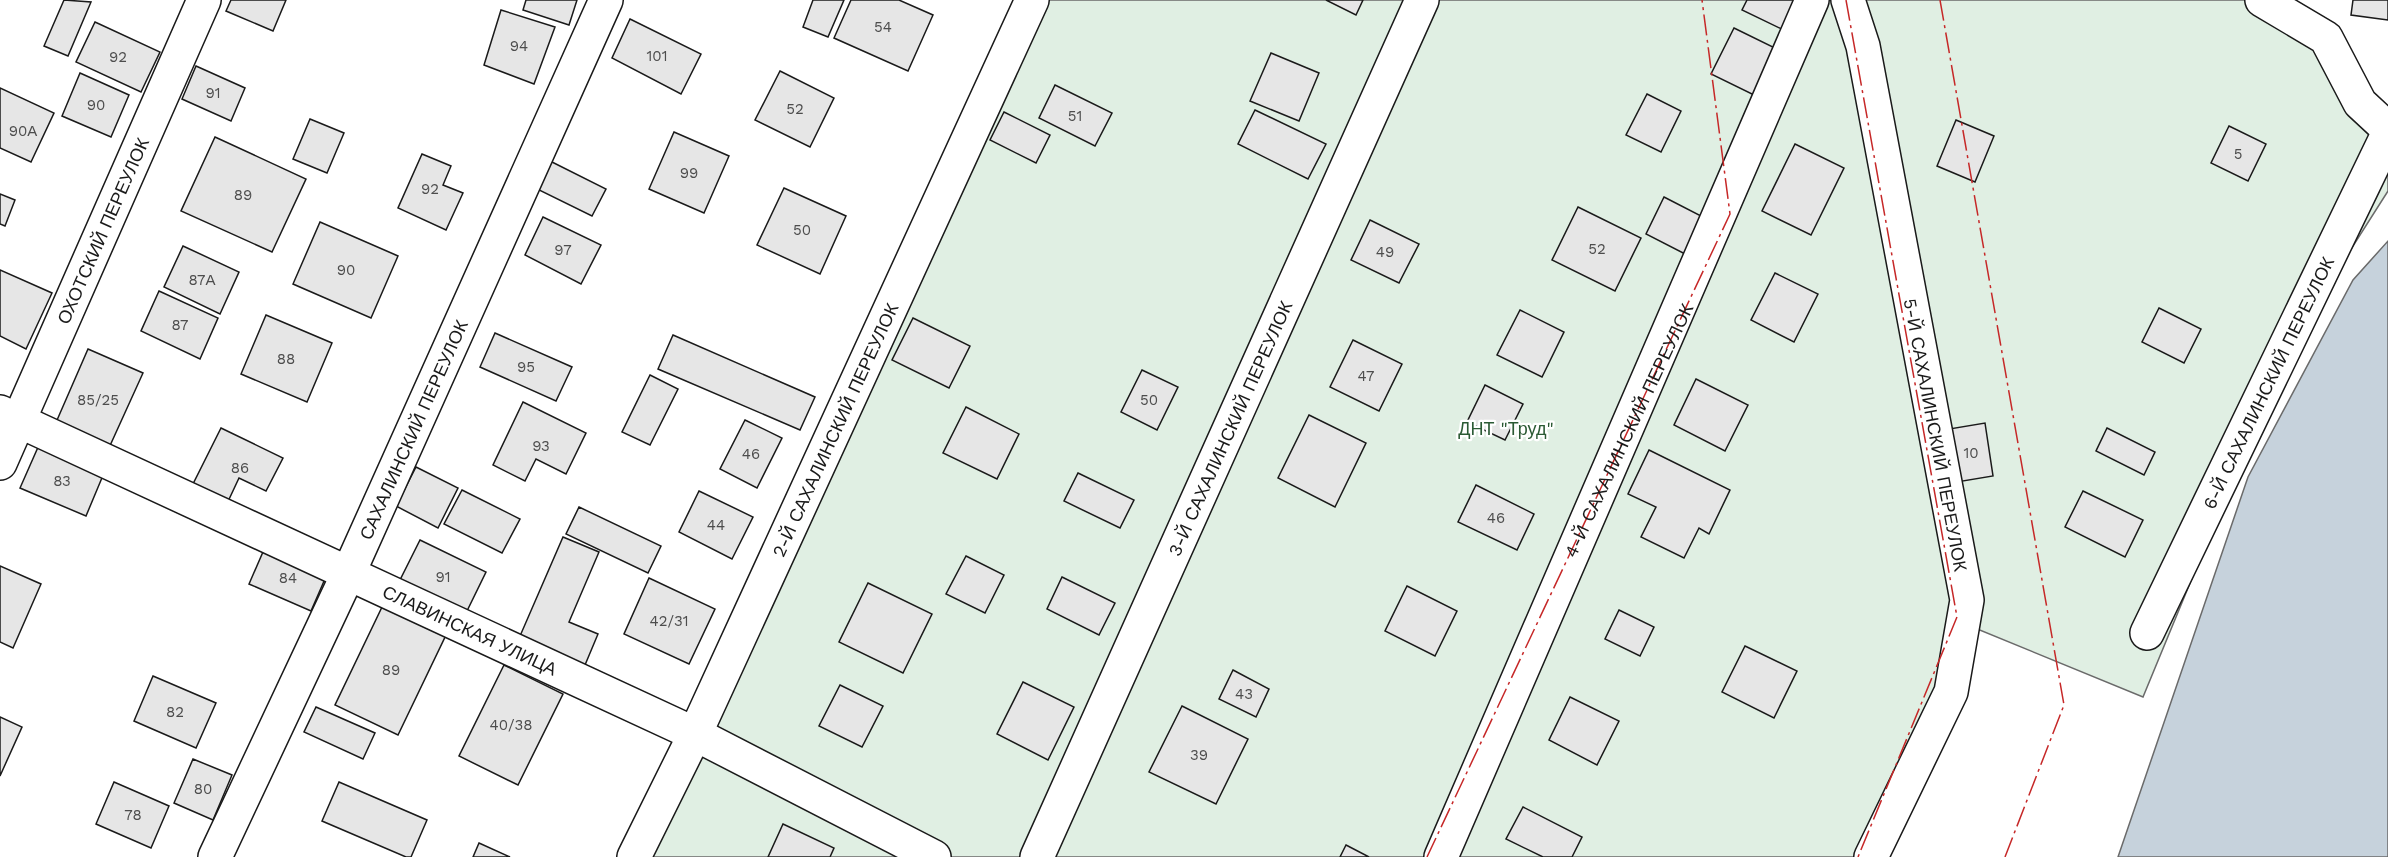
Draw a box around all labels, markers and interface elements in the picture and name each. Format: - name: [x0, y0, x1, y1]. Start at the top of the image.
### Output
- house number: 54: [874, 18, 892, 36]
- house number: 94: [510, 37, 528, 55]
- house number: 101: [646, 47, 668, 65]
- house number: 92: [109, 48, 127, 66]
- house number: 91: [205, 84, 221, 102]
- house number: 90: [87, 96, 105, 114]
- house number: 52: [786, 100, 804, 118]
- house number: 51: [1068, 107, 1082, 125]
- house number: 90А: [9, 122, 37, 140]
- street label: ОХОТСКИЙ ПЕРЕУЛОК: [52, 134, 153, 327]
- house number: 5: [2234, 145, 2242, 163]
- house number: 99: [680, 164, 698, 182]
- house number: 92: [421, 180, 439, 198]
- house number: 89: [234, 186, 252, 204]
- house number: 50: [793, 221, 811, 239]
- house number: 52: [1588, 240, 1606, 258]
- house number: 97: [554, 241, 572, 259]
- house number: 49: [1376, 243, 1394, 261]
- street label: 6-Й САХАЛИНСКИЙ ПЕРЕУЛОК: [2198, 253, 2338, 512]
- house number: 90: [337, 261, 355, 279]
- house number: 87А: [188, 271, 216, 289]
- street label: 3-Й САХАЛИНСКИЙ ПЕРЕУЛОК: [1163, 297, 1296, 559]
- street label: 5-Й САХАЛИНСКИЙ ПЕРЕУЛОК: [1900, 297, 1972, 573]
- street label: 2-Й САХАЛИНСКИЙ ПЕРЕУЛОК: [767, 299, 902, 560]
- street label: 4-Й САХАЛИНСКИЙ ПЕРЕУЛОК: [1560, 299, 1697, 560]
- house number: 87: [171, 316, 189, 334]
- street label: САХАЛИНСКИЙ ПЕРЕУЛОК: [355, 316, 472, 543]
- house number: 88: [277, 350, 295, 368]
- house number: 95: [517, 358, 535, 376]
- house number: 47: [1358, 367, 1374, 385]
- house number: 85/25: [77, 391, 119, 409]
- house number: 50: [1140, 391, 1158, 409]
- park label: ДНТ "Труд": [1458, 418, 1554, 439]
- house number: 93: [532, 437, 550, 455]
- house number: 10: [1963, 444, 1979, 462]
- house number: 46: [742, 445, 760, 463]
- house number: 86: [231, 459, 249, 477]
- house number: 83: [53, 472, 71, 490]
- house number: 46: [1487, 509, 1505, 527]
- house number: 44: [707, 516, 725, 534]
- house number: 91: [435, 568, 451, 586]
- house number: 84: [279, 569, 297, 587]
- street label: СЛАВИНСКАЯ УЛИЦА: [379, 580, 561, 679]
- house number: 42/31: [649, 612, 689, 630]
- house number: 89: [382, 661, 400, 679]
- house number: 43: [1235, 685, 1253, 703]
- house number: 82: [166, 703, 184, 721]
- house number: 40/38: [490, 716, 532, 734]
- house number: 39: [1190, 746, 1208, 764]
- house number: 80: [194, 780, 212, 798]
- house number: 78: [124, 806, 142, 824]

